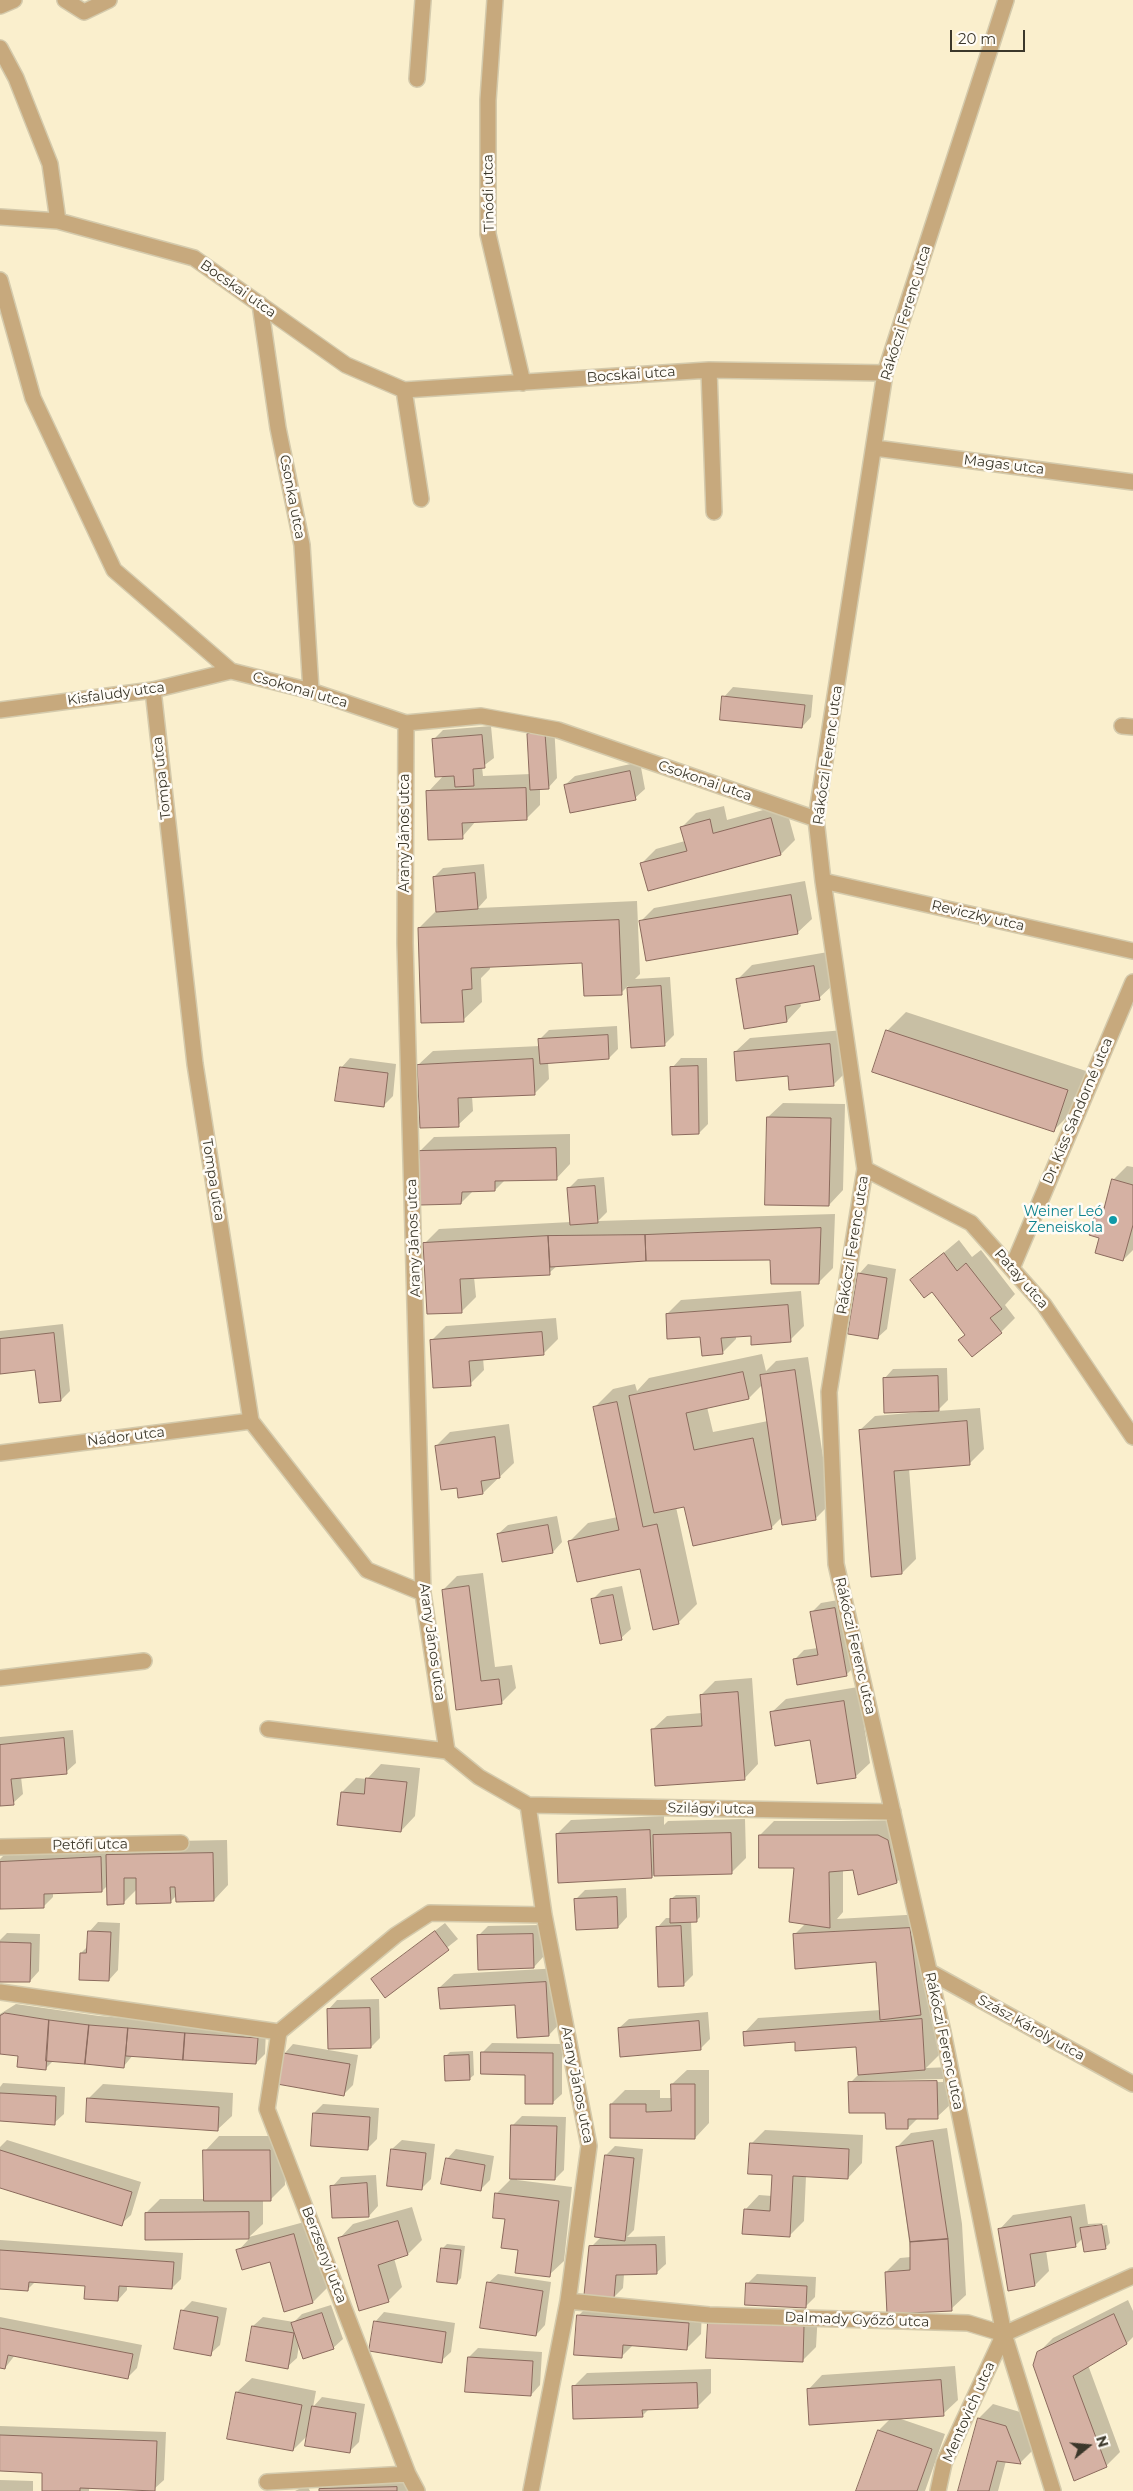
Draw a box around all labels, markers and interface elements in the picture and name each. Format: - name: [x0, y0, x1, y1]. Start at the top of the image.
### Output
- scale bar: [953, 20, 1028, 52]
- text: 20 m: [958, 29, 996, 48]
- street label: Tinódi utca: [480, 154, 498, 232]
- street label: Rákóczi Ferenc utca: [877, 243, 935, 383]
- street label: Bocskai utca: [197, 257, 279, 321]
- street label: Bocskai utca: [586, 364, 676, 386]
- street label: Magas utca: [963, 452, 1045, 478]
- street label: Csonka utca: [276, 453, 308, 541]
- street label: Csokonai utca: [250, 668, 350, 712]
- street label: Kisfaludy utca: [66, 679, 166, 709]
- street label: Rákóczi Ferenc utca: [810, 684, 846, 826]
- street label: Tompa utca: [149, 736, 175, 820]
- street label: Csokonai utca: [656, 757, 754, 805]
- street label: Arany János utca: [397, 774, 413, 892]
- street label: Reviczky utca: [930, 897, 1026, 935]
- street label: Dr. Kiss Sándorné utca: [1040, 1035, 1116, 1187]
- street label: Tompa utca: [198, 1138, 228, 1222]
- street label: Rákóczi Ferenc utca: [834, 1174, 872, 1316]
- street label: Arany János utca: [404, 1178, 424, 1298]
- place label: Weiner Leó Zeneiskola: [1023, 1204, 1103, 1236]
- marker: Weiner Leó Zeneiskola: [1107, 1214, 1119, 1226]
- street label: Patay utca: [990, 1246, 1052, 1312]
- street label: Nádor utca: [86, 1424, 166, 1450]
- street label: Rákóczi Ferenc utca: [831, 1576, 879, 1716]
- street label: Arany János utca: [415, 1582, 449, 1702]
- street label: Szilágyi utca: [667, 1800, 755, 1818]
- street label: Petőfi utca: [52, 1836, 128, 1854]
- street label: Rákóczi Ferenc utca: [921, 1971, 967, 2111]
- street label: Szász Károly utca: [975, 1992, 1087, 2064]
- street label: Arany János utca: [557, 2025, 597, 2145]
- street label: Berzsenyi utca: [298, 2204, 350, 2306]
- street label: Dalmady Győző utca: [784, 2309, 930, 2331]
- street label: Mentovich utca: [939, 2359, 999, 2465]
- north arrow: [1063, 2421, 1113, 2471]
- text: N: [1092, 2434, 1113, 2450]

